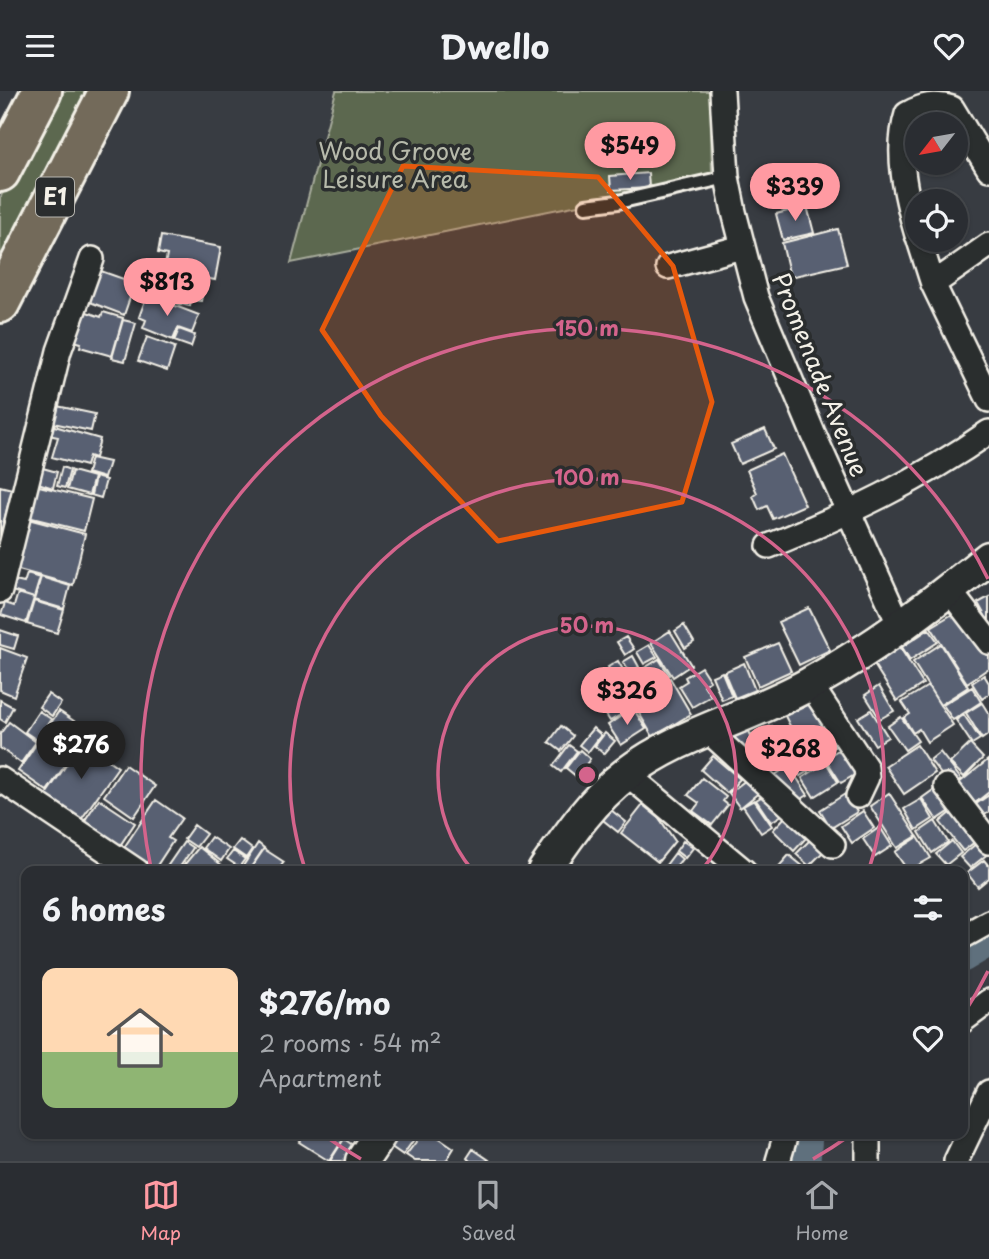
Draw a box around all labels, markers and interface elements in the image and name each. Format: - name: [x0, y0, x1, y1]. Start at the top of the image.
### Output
- text: Dwello: [440, 22, 549, 70]
- icon: menu: [21, 27, 59, 65]
- icon: heart: [930, 27, 968, 65]
- north arrow: [905, 112, 968, 175]
- map controls: [905, 112, 968, 252]
- pin: $549: [589, 123, 671, 182]
- text: $549: [601, 127, 659, 162]
- park label: Wood Groove Leisure Area: [318, 132, 472, 196]
- pin: $339: [754, 163, 836, 223]
- text: $339: [766, 168, 824, 203]
- road number: E1: [36, 177, 74, 216]
- button: locate: [905, 189, 968, 252]
- pin: $813: [126, 259, 208, 318]
- text: $813: [140, 263, 194, 298]
- street label: Promenade Avenue: [763, 267, 878, 482]
- text: 150 m: [555, 311, 619, 343]
- text: 100 m: [554, 460, 620, 492]
- text: 50 m: [560, 608, 614, 640]
- pin: $326: [586, 667, 668, 727]
- text: $326: [597, 672, 657, 707]
- pin: $276: [40, 721, 122, 781]
- pin: $268: [750, 725, 832, 785]
- text: $276: [52, 726, 110, 761]
- text: $268: [761, 730, 821, 765]
- centre of rings: [575, 763, 599, 787]
- text: 6 homes: [42, 886, 165, 931]
- icon: filters: [909, 889, 947, 927]
- text: $276/mo: [259, 980, 390, 1025]
- icon: home: [98, 996, 182, 1080]
- icon: heart: [909, 1019, 947, 1057]
- text: 2 rooms · 54 m²: [259, 1025, 442, 1060]
- text: Apartment: [259, 1060, 382, 1095]
- tab: Map: [140, 1176, 181, 1246]
- tab: Saved: [461, 1176, 515, 1246]
- tab: Home: [796, 1176, 849, 1246]

